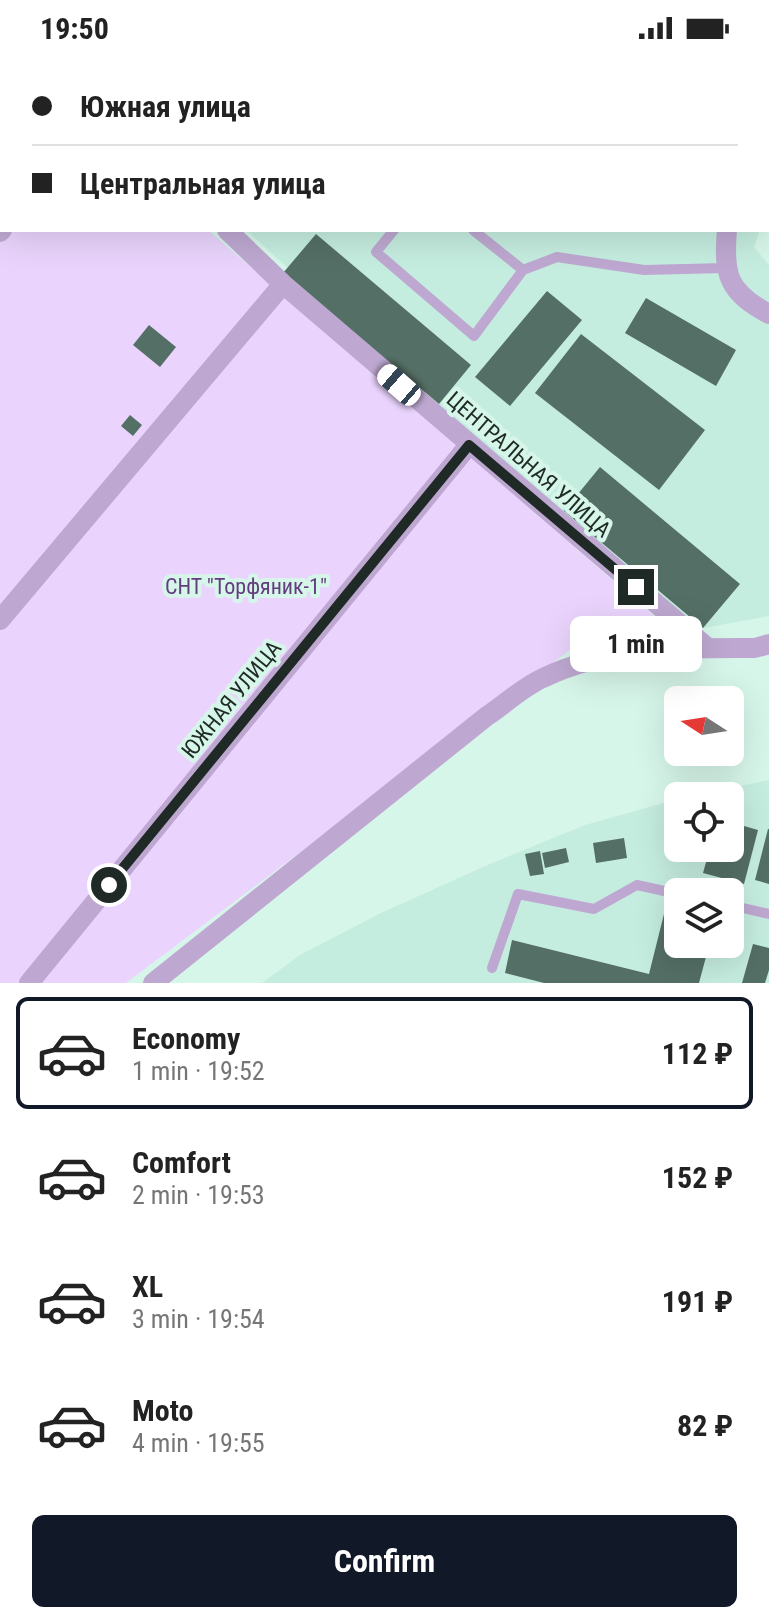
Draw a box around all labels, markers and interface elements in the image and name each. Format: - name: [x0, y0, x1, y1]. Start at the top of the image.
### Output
- text: 19:50: [40, 11, 109, 46]
- text: Южная улица: [80, 89, 251, 124]
- text: Центральная улица: [80, 166, 326, 201]
- car: [373, 360, 425, 410]
- street label: ЦЕНТРАЛЬНАЯ УЛИЦА: [442, 387, 616, 542]
- route end: [618, 569, 654, 605]
- park label: СНТ "Торфяник-1": [165, 574, 327, 599]
- callout: 1 min: [570, 615, 702, 671]
- text: 1 min: [607, 629, 665, 659]
- street label: ЮЖНАЯ УЛИЦА: [177, 635, 286, 763]
- north arrow: [664, 686, 744, 766]
- map controls: [664, 686, 744, 958]
- button: locate: [664, 782, 744, 862]
- route start: [91, 867, 127, 903]
- button: layers: [664, 878, 744, 958]
- icon: car: [36, 1017, 108, 1089]
- text: Economy: [132, 1021, 240, 1056]
- text: 112 ₽: [662, 1036, 733, 1071]
- text: 1 min · 19:52: [132, 1056, 265, 1086]
- icon: car: [36, 1141, 108, 1213]
- text: Comfort: [132, 1145, 231, 1180]
- text: 152 ₽: [662, 1160, 733, 1195]
- text: 2 min · 19:53: [132, 1180, 265, 1210]
- icon: car: [36, 1265, 108, 1337]
- text: XL: [132, 1269, 163, 1304]
- text: 191 ₽: [662, 1284, 733, 1319]
- text: 3 min · 19:54: [132, 1304, 265, 1334]
- icon: car: [36, 1389, 108, 1461]
- text: Moto: [132, 1393, 193, 1428]
- text: 82 ₽: [677, 1408, 733, 1443]
- text: 4 min · 19:55: [132, 1428, 265, 1458]
- button: Confirm: [32, 1515, 737, 1607]

